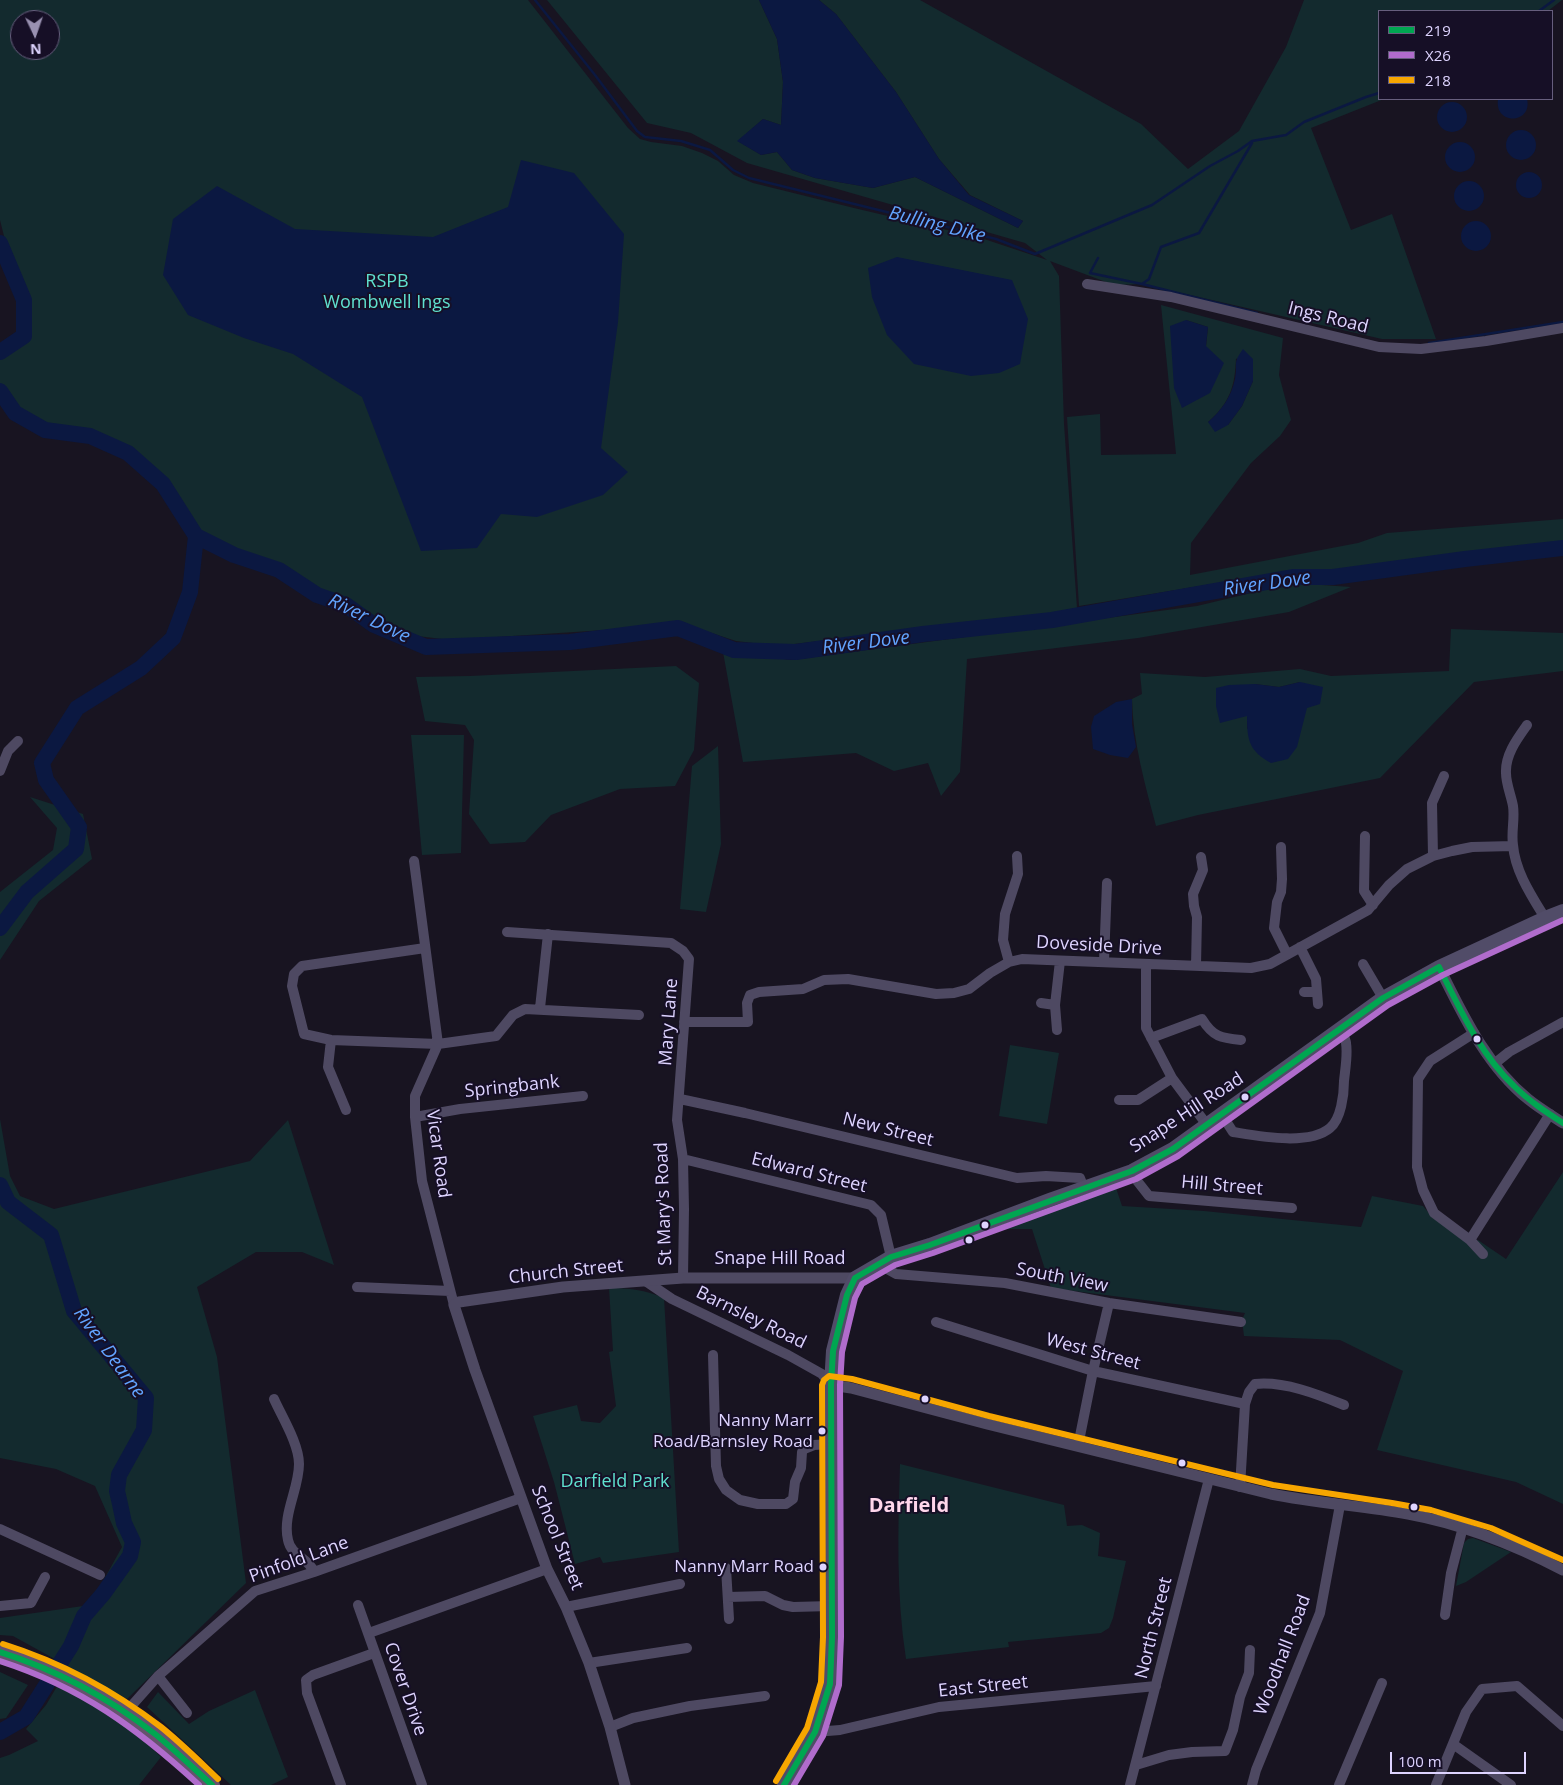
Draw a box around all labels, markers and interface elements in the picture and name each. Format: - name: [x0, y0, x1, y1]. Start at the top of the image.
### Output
- north arrow: [10, 10, 60, 60]
- legend: [1378, 10, 1553, 100]
- text: 219: [1425, 20, 1451, 40]
- text: N: [30, 40, 42, 59]
- text: X26: [1425, 45, 1451, 65]
- text: 218: [1425, 70, 1451, 90]
- water label: Bulling Dike: [886, 202, 988, 248]
- park label: RSPB Wombwell Ings: [323, 271, 451, 314]
- street label: Ings Road: [1286, 298, 1370, 338]
- water label: River Dove: [1222, 567, 1312, 601]
- water label: River Dove: [324, 589, 414, 649]
- water label: River Dove: [821, 626, 911, 660]
- street label: Doveside Drive: [1036, 932, 1162, 960]
- street label: Mary Lane: [655, 977, 683, 1067]
- unlabelled marker: [1472, 1034, 1482, 1044]
- street label: Snape Hill Road: [1126, 1068, 1248, 1158]
- street label: Springbank: [464, 1071, 560, 1103]
- unlabelled marker: [1240, 1092, 1250, 1102]
- street label: Vicar Road: [421, 1108, 455, 1200]
- street label: New Street: [840, 1108, 936, 1152]
- street label: St Mary's Road: [651, 1142, 677, 1266]
- street label: Edward Street: [749, 1148, 869, 1198]
- street label: Hill Street: [1180, 1172, 1264, 1200]
- unlabelled marker: [980, 1220, 990, 1230]
- unlabelled marker: [964, 1235, 974, 1245]
- street label: Snape Hill Road: [714, 1248, 846, 1270]
- street label: Church Street: [507, 1255, 625, 1289]
- street label: South View: [1014, 1259, 1110, 1297]
- street label: Barnsley Road: [692, 1282, 810, 1354]
- water label: River Dearne: [68, 1303, 150, 1403]
- street label: West Street: [1044, 1329, 1142, 1375]
- unlabelled marker: [920, 1394, 930, 1404]
- place label: Nanny Marr Road/Barnsley Road: [653, 1411, 813, 1451]
- marker: Nanny Marr Road/Barnsley Road: [817, 1426, 827, 1436]
- unlabelled marker: [1177, 1458, 1187, 1468]
- park label: Darfield Park: [560, 1471, 670, 1493]
- street label: School Street: [526, 1483, 588, 1593]
- district label: Darfield: [869, 1494, 949, 1518]
- unlabelled marker: [1409, 1502, 1419, 1512]
- street label: Pinfold Lane: [246, 1532, 352, 1588]
- place label: Nanny Marr Road: [674, 1557, 814, 1577]
- marker: Nanny Marr Road: [818, 1562, 828, 1572]
- street label: North Street: [1131, 1575, 1177, 1681]
- street label: Woodhall Road: [1250, 1592, 1316, 1718]
- street label: Cover Drive: [379, 1639, 431, 1739]
- street label: East Street: [937, 1672, 1029, 1702]
- scale bar: [1393, 1742, 1529, 1774]
- text: 100 m: [1398, 1751, 1442, 1771]

